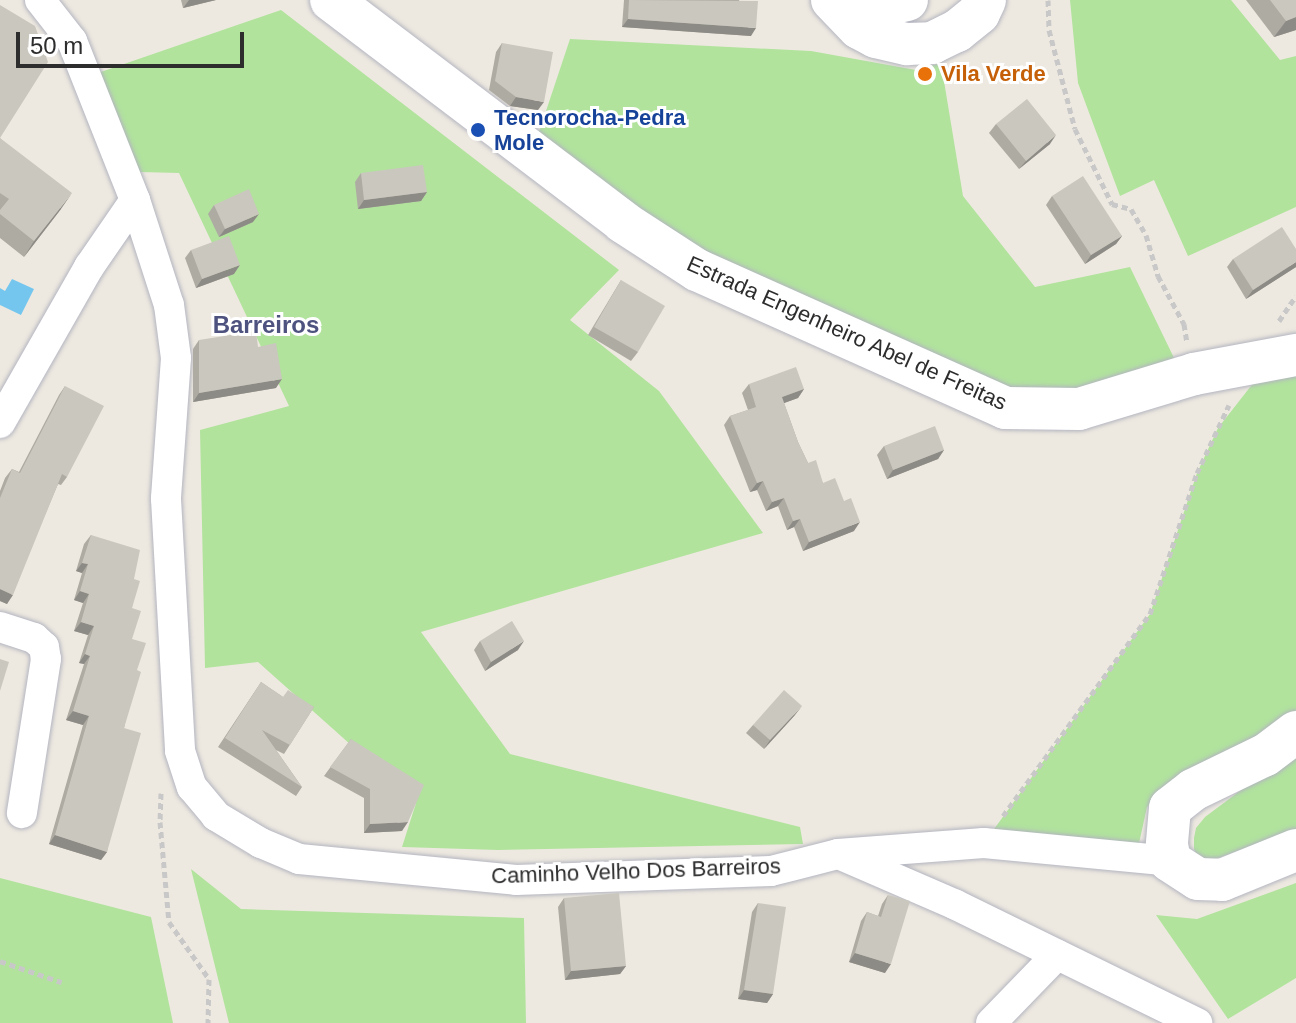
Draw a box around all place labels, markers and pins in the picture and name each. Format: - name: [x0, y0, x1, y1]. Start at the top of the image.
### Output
- place label: Vila Verde: [941, 61, 1046, 87]
- marker: Vila Verde: [916, 65, 934, 83]
- place label: Tecnorocha-Pedra Mole: [494, 104, 686, 156]
- marker: Tecnorocha-Pedra Mole: [469, 121, 487, 139]

